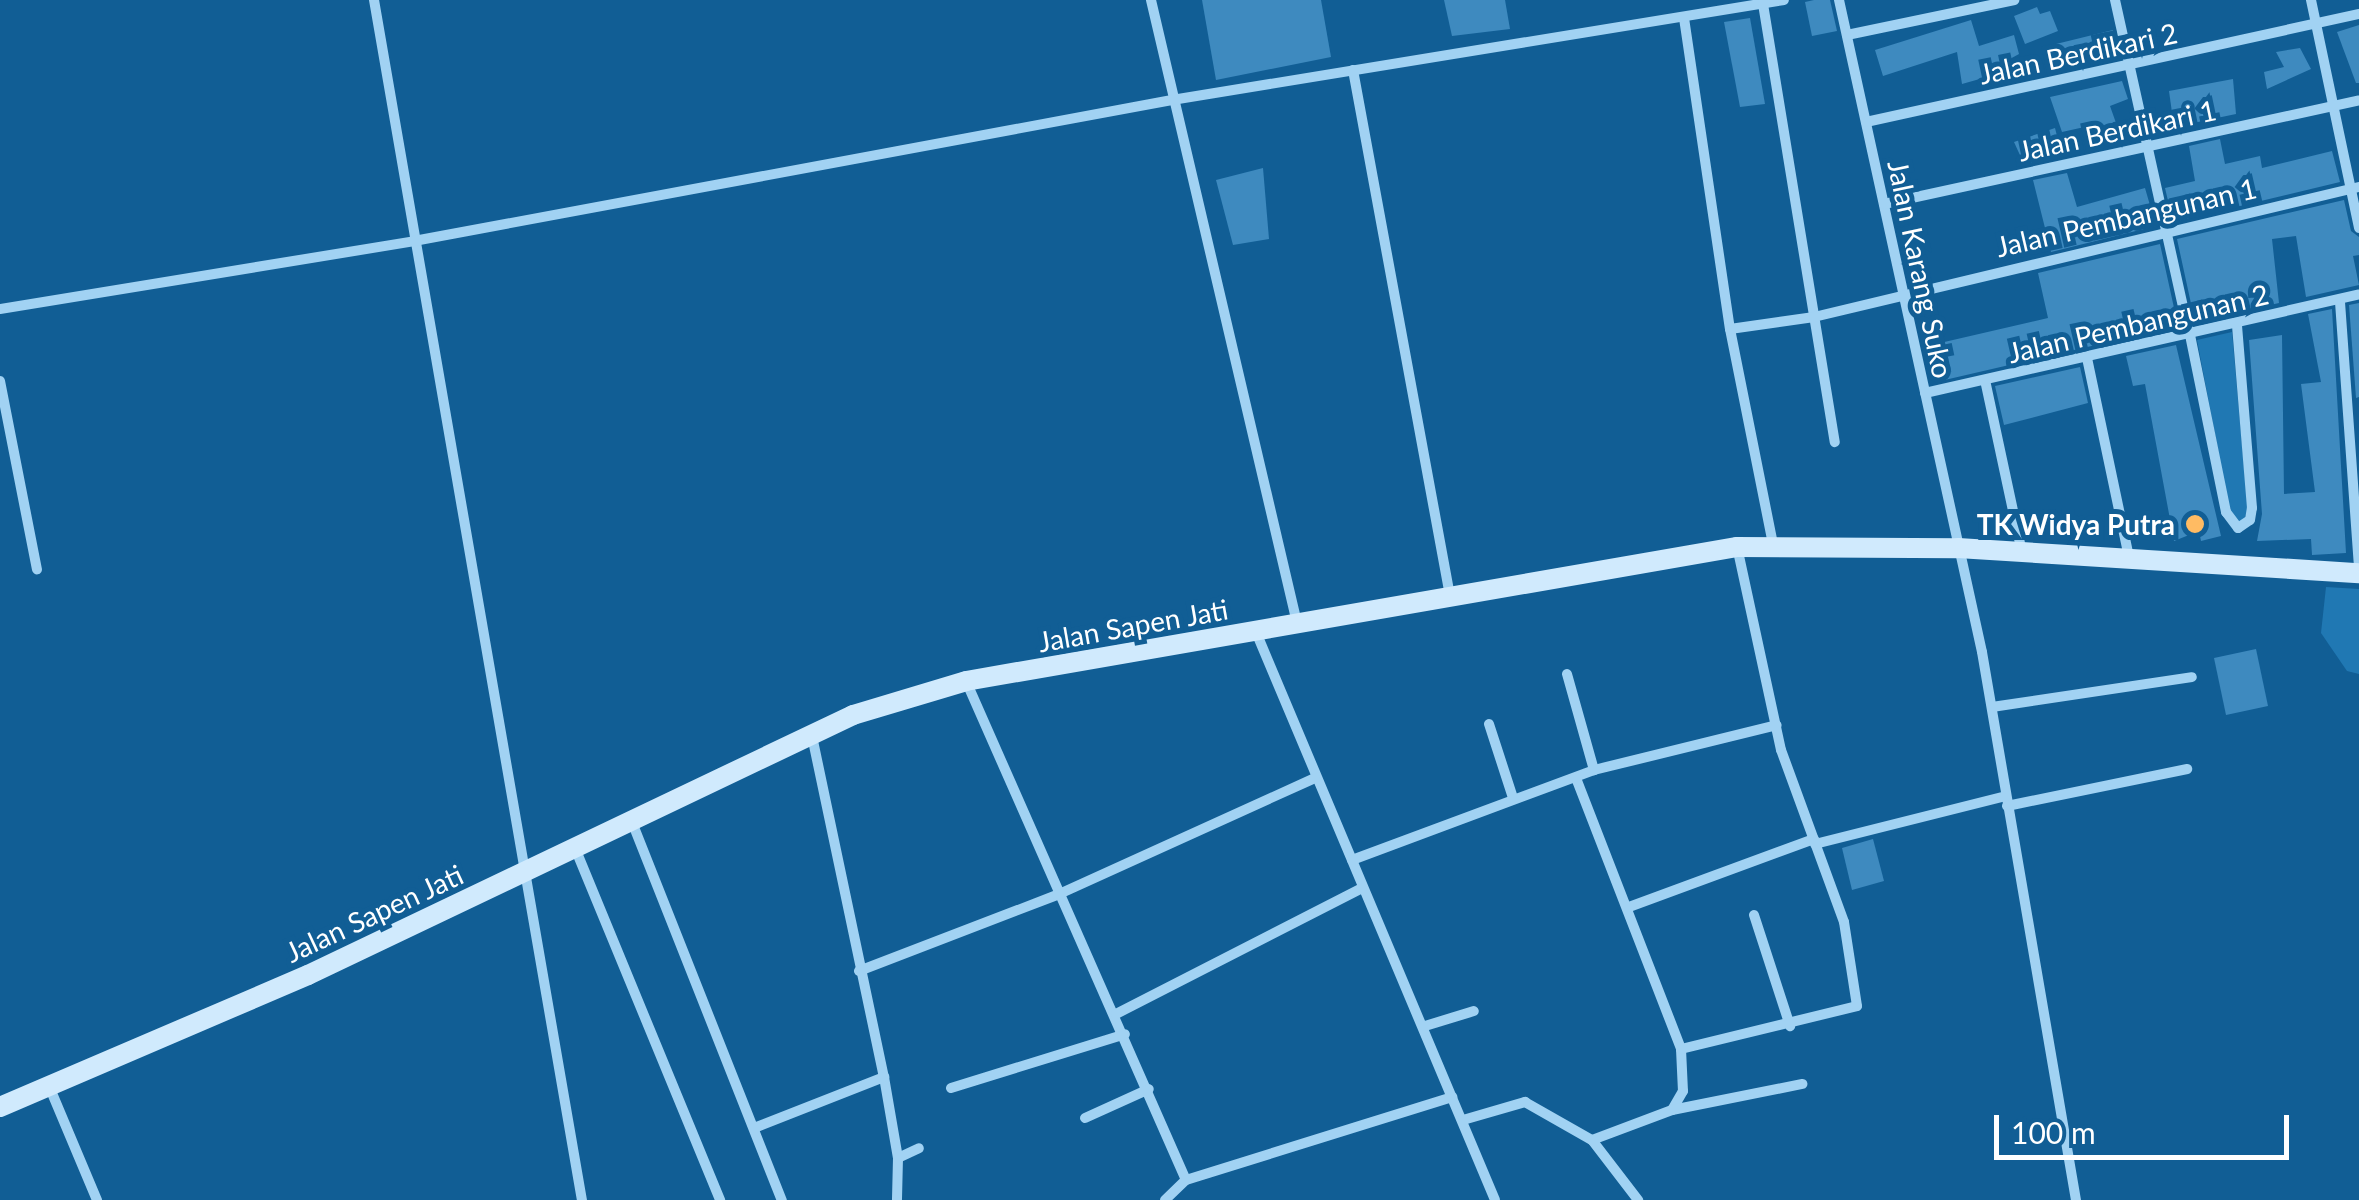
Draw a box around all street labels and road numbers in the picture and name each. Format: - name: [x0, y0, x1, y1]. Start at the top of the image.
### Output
- street label: Jalan Berdikari 2: [1976, 16, 2180, 90]
- street label: Jalan Berdikari 1: [2015, 93, 2219, 167]
- street label: Jalan Karang Suko: [1881, 157, 1961, 381]
- street label: Jalan Pembangunan 1: [1992, 171, 2260, 263]
- street label: Jalan Pembangunan 2: [2004, 277, 2272, 369]
- street label: Jalan Sapen Jati: [1035, 592, 1231, 658]
- street label: Jalan Sapen Jati: [279, 857, 469, 969]

